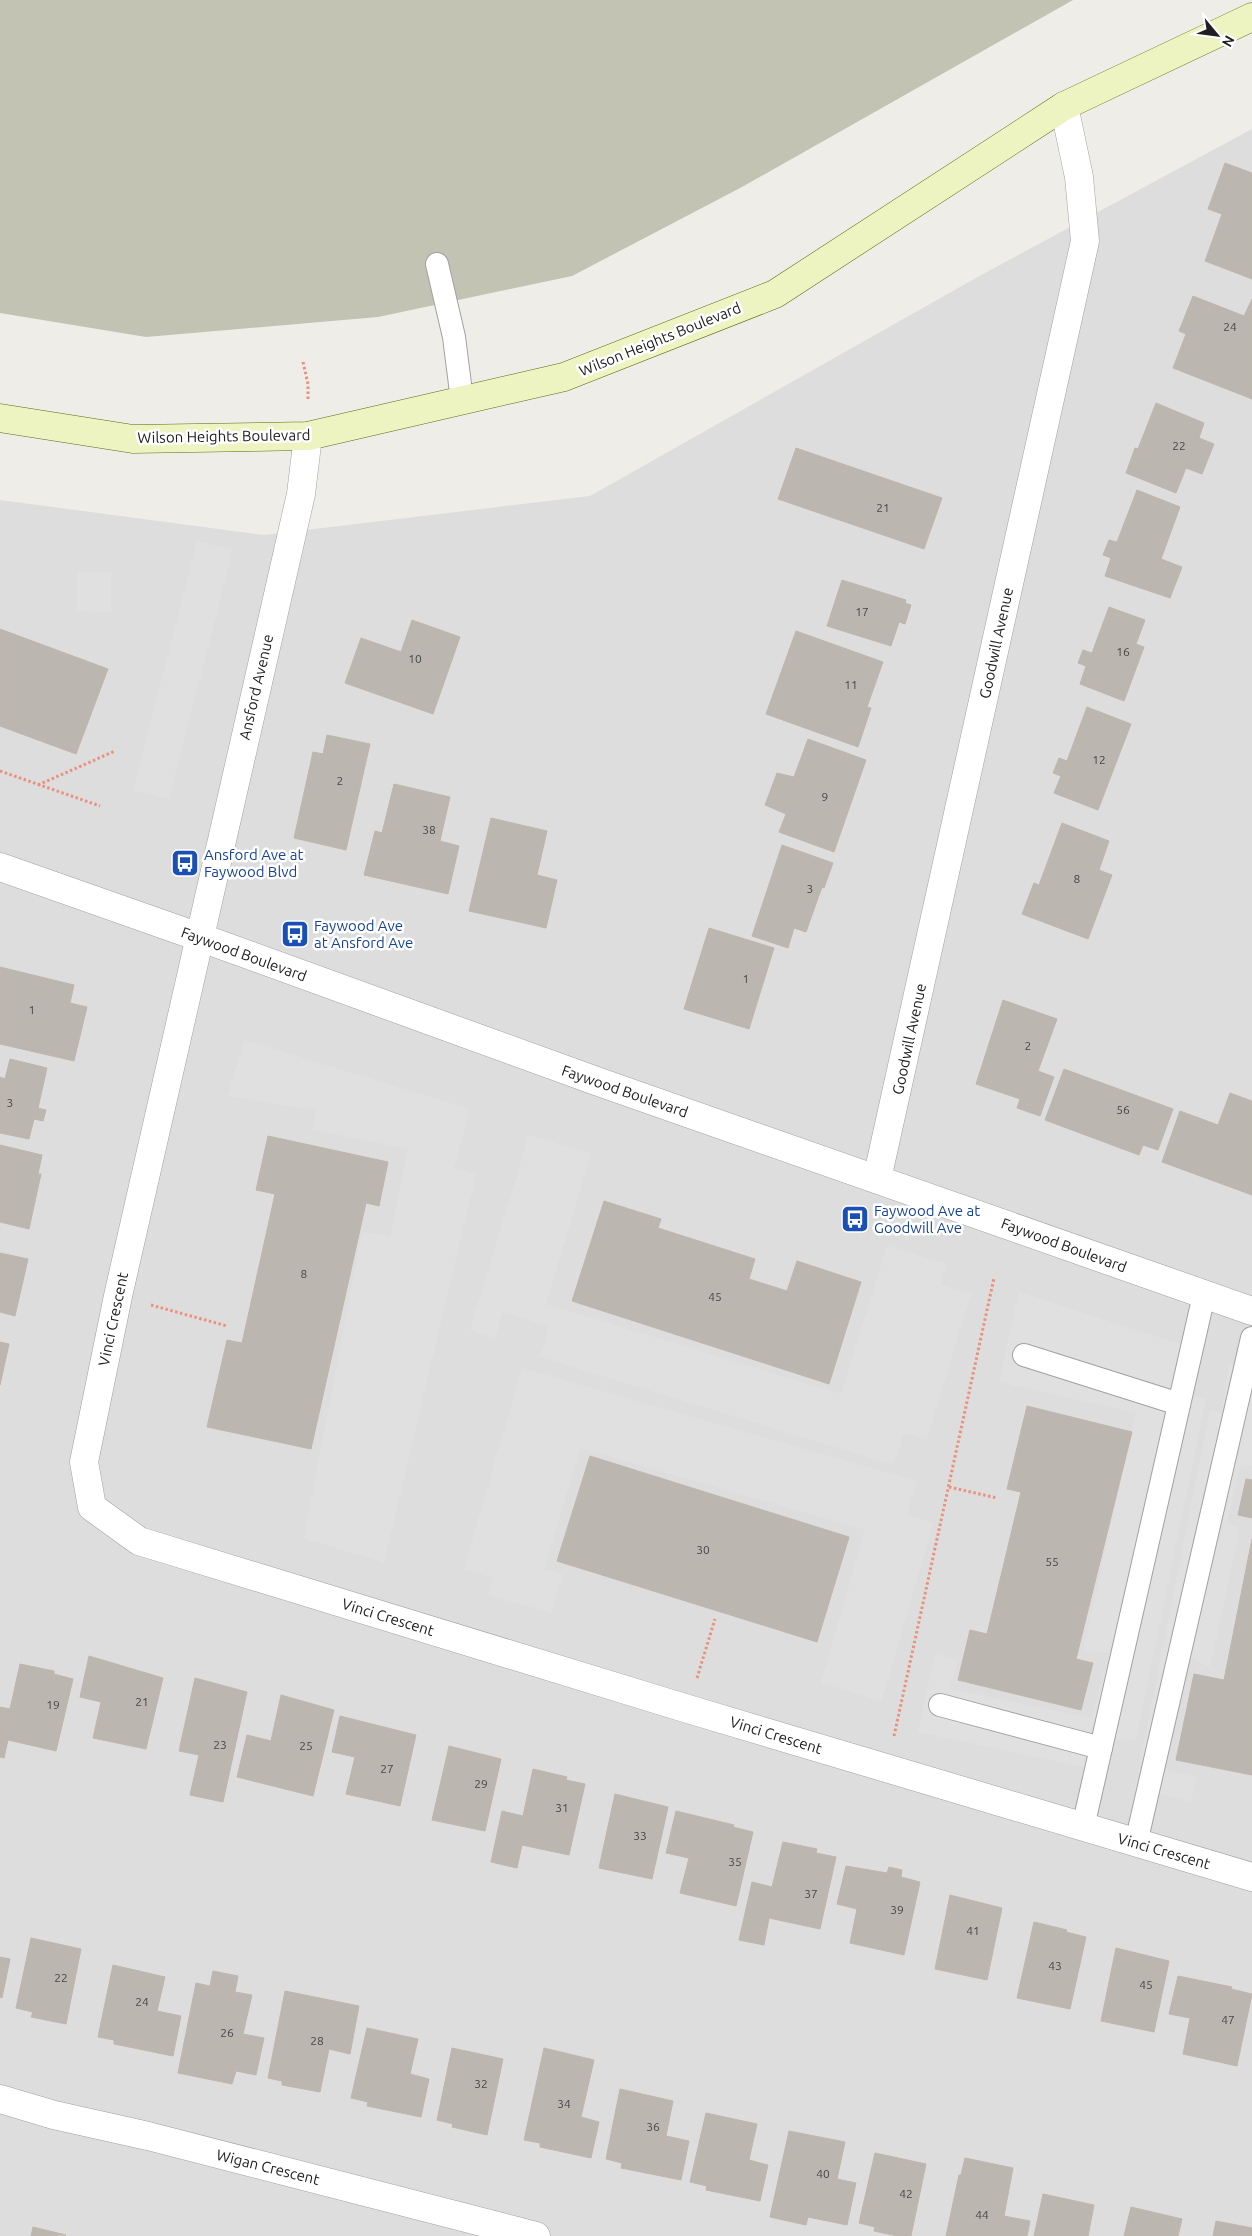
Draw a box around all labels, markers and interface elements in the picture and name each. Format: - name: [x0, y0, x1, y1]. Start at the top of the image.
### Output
- north arrow: [1192, 10, 1242, 60]
- text: N: [1219, 33, 1238, 50]
- street label: Wilson Heights Boulevard: [577, 299, 743, 379]
- house number: 24: [1223, 320, 1237, 333]
- street label: Wilson Heights Boulevard: [137, 426, 311, 446]
- house number: 22: [1172, 439, 1186, 452]
- house number: 21: [876, 501, 890, 514]
- street label: Goodwill Avenue: [976, 586, 1016, 700]
- house number: 17: [855, 605, 869, 618]
- street label: Ansford Avenue: [236, 633, 276, 741]
- house number: 16: [1116, 645, 1130, 658]
- house number: 10: [408, 652, 422, 665]
- house number: 11: [844, 678, 858, 691]
- house number: 12: [1092, 753, 1106, 766]
- house number: 2: [337, 774, 343, 787]
- house number: 9: [822, 790, 828, 803]
- house number: 38: [422, 823, 436, 836]
- place label: Ansford Ave at Faywood Blvd: [204, 846, 303, 880]
- bus stop icon: Ansford Ave at Faywood Blvd: [170, 848, 200, 878]
- house number: 8: [1074, 872, 1081, 885]
- house number: 3: [807, 882, 813, 895]
- place label: Faywood Ave at Ansford Ave: [314, 917, 413, 951]
- bus stop icon: Faywood Ave at Ansford Ave: [280, 919, 310, 949]
- street label: Faywood Boulevard: [179, 923, 309, 985]
- house number: 1: [743, 972, 749, 985]
- street label: Goodwill Avenue: [889, 982, 929, 1096]
- house number: 1: [29, 1003, 35, 1016]
- house number: 2: [1025, 1039, 1031, 1052]
- street label: Faywood Boulevard: [560, 1061, 690, 1121]
- house number: 3: [7, 1096, 13, 1109]
- house number: 56: [1116, 1103, 1130, 1116]
- place label: Faywood Ave at Goodwill Ave: [874, 1202, 980, 1236]
- bus stop icon: Faywood Ave at Goodwill Ave: [840, 1204, 870, 1234]
- street label: Faywood Boulevard: [999, 1214, 1129, 1276]
- house number: 8: [301, 1267, 308, 1280]
- street label: Vinci Crescent: [95, 1270, 131, 1368]
- house number: 45: [708, 1290, 722, 1303]
- house number: 30: [696, 1543, 710, 1556]
- house number: 55: [1045, 1555, 1059, 1568]
- street label: Vinci Crescent: [340, 1595, 436, 1639]
- house number: 21: [135, 1695, 149, 1708]
- house number: 19: [46, 1698, 60, 1711]
- street label: Vinci Crescent: [728, 1713, 824, 1757]
- house number: 23: [213, 1738, 227, 1751]
- house number: 25: [299, 1739, 313, 1752]
- house number: 27: [380, 1762, 394, 1775]
- house number: 29: [474, 1777, 488, 1790]
- house number: 31: [555, 1801, 569, 1814]
- house number: 33: [633, 1829, 647, 1842]
- street label: Vinci Crescent: [1116, 1830, 1212, 1872]
- house number: 35: [728, 1855, 742, 1868]
- house number: 37: [804, 1887, 818, 1900]
- house number: 39: [890, 1903, 904, 1916]
- house number: 41: [966, 1924, 980, 1937]
- house number: 43: [1048, 1959, 1062, 1972]
- house number: 22: [54, 1971, 68, 1984]
- house number: 45: [1139, 1978, 1153, 1991]
- house number: 24: [135, 1995, 149, 2008]
- house number: 47: [1221, 2013, 1235, 2026]
- house number: 26: [220, 2026, 234, 2039]
- house number: 28: [310, 2034, 324, 2047]
- house number: 32: [474, 2077, 488, 2090]
- house number: 34: [557, 2097, 571, 2110]
- house number: 36: [646, 2120, 660, 2133]
- street label: Wigan Crescent: [215, 2146, 321, 2188]
- house number: 40: [816, 2167, 830, 2180]
- house number: 42: [899, 2187, 913, 2200]
- house number: 44: [975, 2208, 989, 2221]

